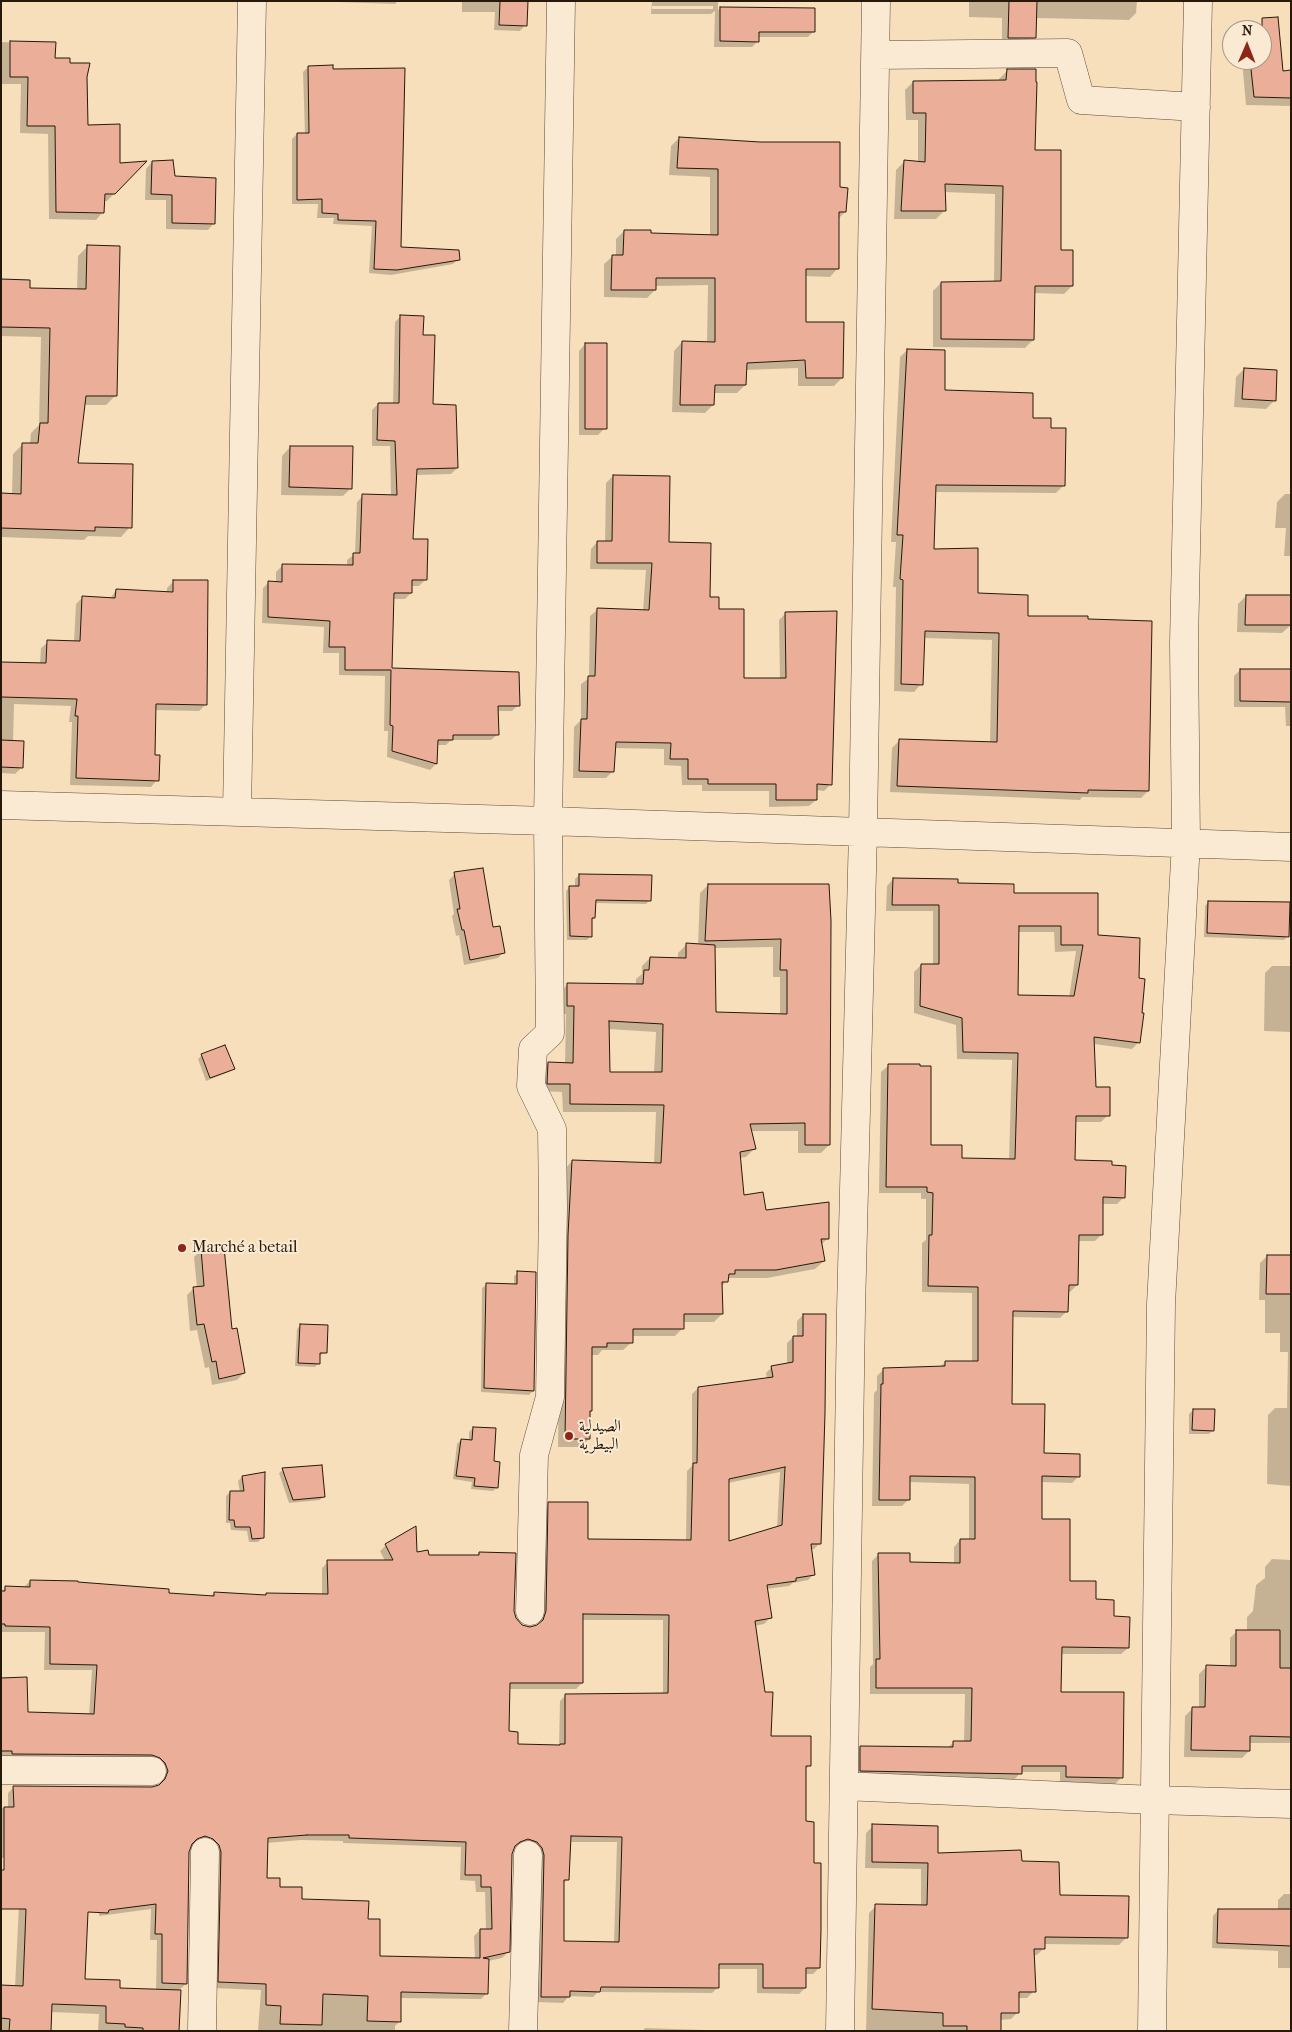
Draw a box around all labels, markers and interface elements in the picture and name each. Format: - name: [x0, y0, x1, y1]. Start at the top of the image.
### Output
- north arrow: [1222, 20, 1272, 70]
- text: N: [1242, 22, 1253, 39]
- place label: Marché a betail: [192, 1238, 297, 1258]
- marker: Marché a betail: [176, 1242, 188, 1254]
- place label: الصيدلية البيطرية: [579, 1417, 621, 1455]
- marker: الصيدلية البيطرية: [563, 1430, 575, 1442]

